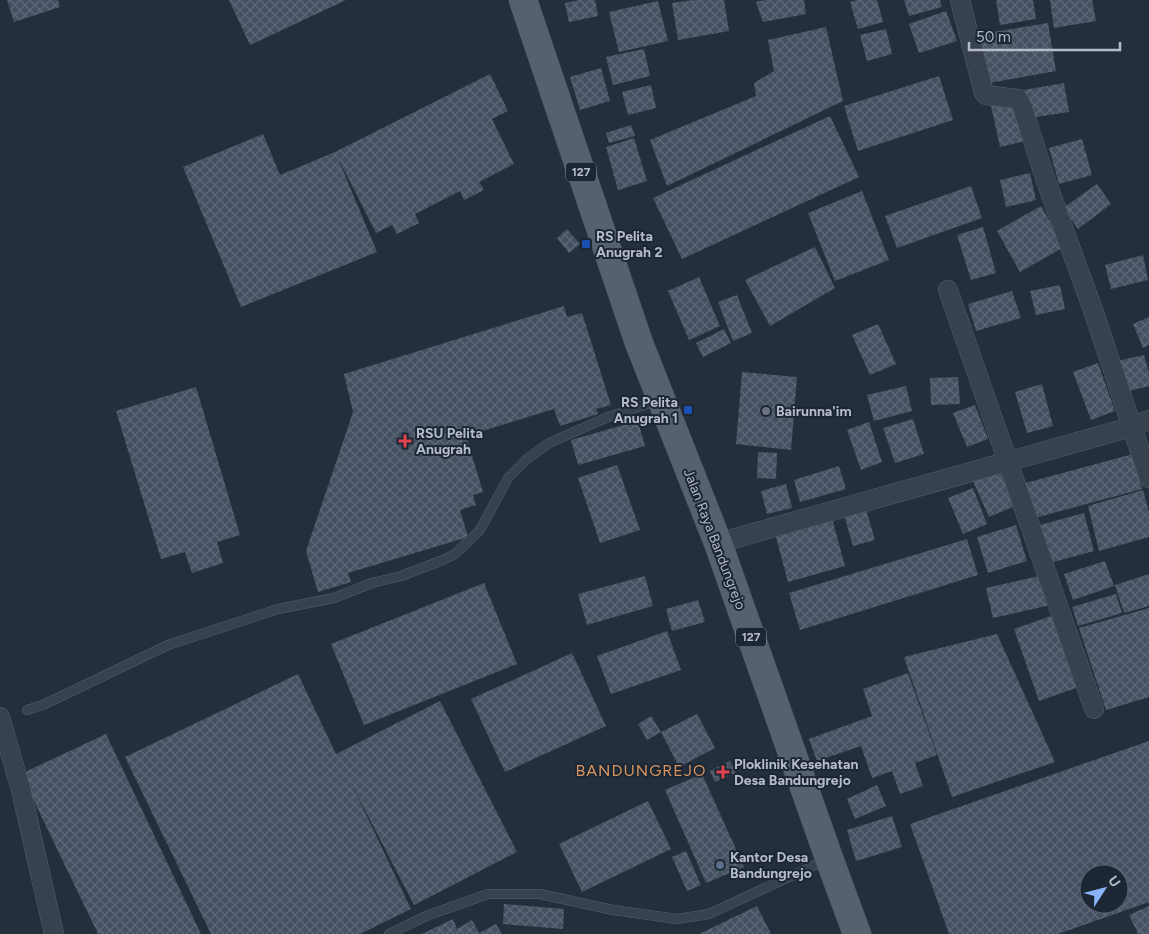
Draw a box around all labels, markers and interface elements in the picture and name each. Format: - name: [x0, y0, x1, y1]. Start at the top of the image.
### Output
- scale bar: [969, 20, 1120, 52]
- text: 50 m: [976, 28, 1011, 46]
- road number: 127: [566, 162, 596, 182]
- place label: RS Pelita Anugrah 2: [596, 228, 663, 261]
- marker: RS Pelita Anugrah 2: [580, 238, 592, 250]
- place label: RS Pelita Anugrah 1: [614, 394, 678, 427]
- place label: Bairunna'im: [776, 403, 852, 420]
- marker: RS Pelita Anugrah 1: [682, 404, 694, 416]
- marker: Bairunna'im: [760, 405, 772, 417]
- place label: RSU Pelita Anugrah: [416, 425, 483, 458]
- marker: RSU Pelita Anugrah: [398, 434, 412, 448]
- street label: Jalan Raya Bandungrejo: [680, 466, 749, 612]
- road number: 127: [736, 628, 766, 646]
- place label: Ploklinik Kesehatan Desa Bandungrejo: [734, 756, 858, 789]
- district label: BANDUNGREJO: [575, 761, 707, 780]
- marker: Ploklinik Kesehatan Desa Bandungrejo: [716, 765, 730, 779]
- place label: Kantor Desa Bandungrejo: [730, 849, 812, 882]
- marker: Kantor Desa Bandungrejo: [714, 859, 726, 871]
- north arrow: [1079, 864, 1129, 914]
- text: U: [1104, 873, 1124, 891]

